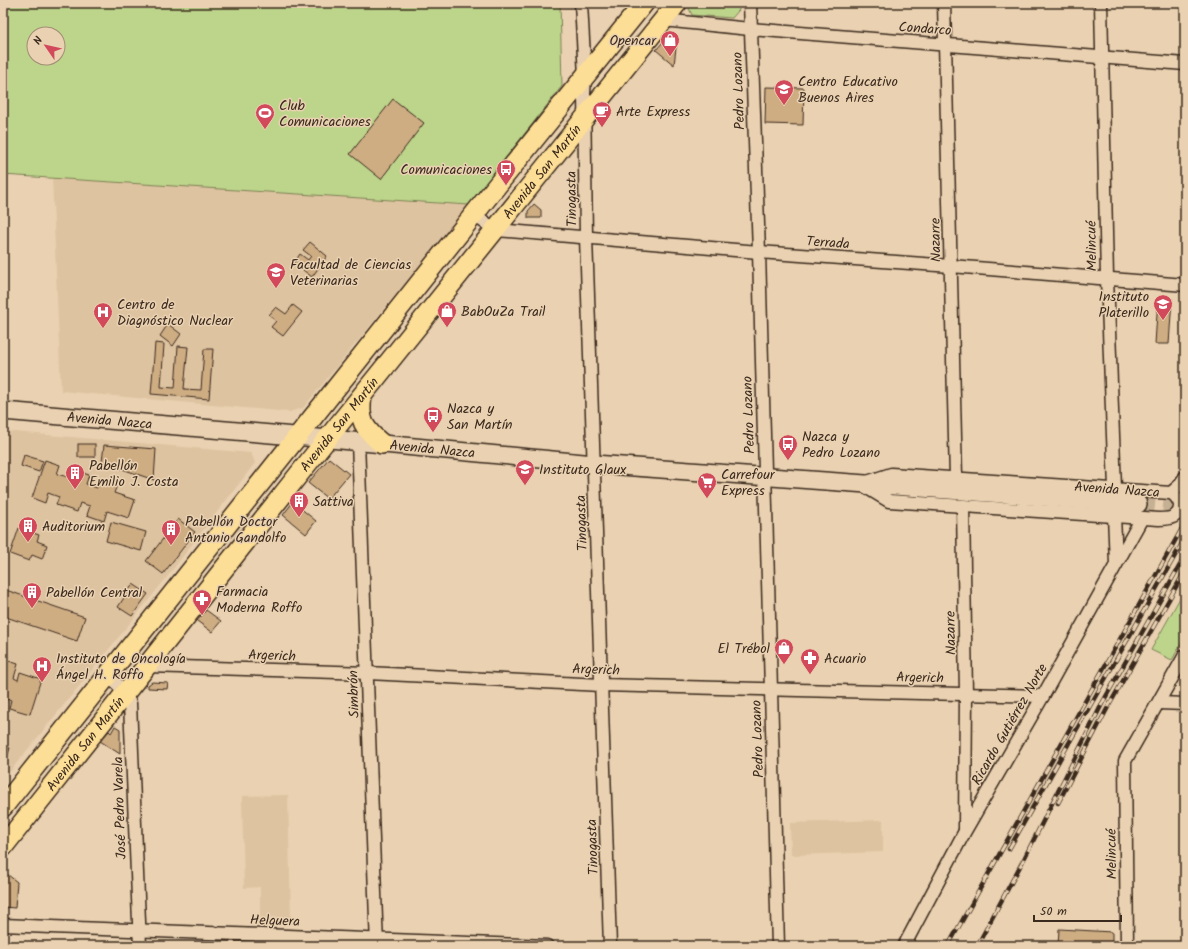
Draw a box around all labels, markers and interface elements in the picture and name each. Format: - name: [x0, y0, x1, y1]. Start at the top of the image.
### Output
- street label: Condarco: [898, 16, 952, 42]
- north arrow: [26, 26, 66, 66]
- shop icon: Opencar: [659, 29, 681, 57]
- place label: Opencar: [610, 30, 657, 52]
- text: N: [29, 33, 48, 49]
- street label: Pedro Lozano: [727, 52, 751, 130]
- place label: Centro Educativo Buenos Aires: [798, 71, 898, 109]
- school or university icon: Centro Educativo Buenos Aires: [773, 78, 795, 106]
- place label: Club Comunicaciones: [279, 95, 371, 133]
- cafe icon: Arte Express: [591, 100, 613, 128]
- place label: Arte Express: [616, 101, 690, 123]
- sports icon: Club Comunicaciones: [254, 102, 276, 130]
- street label: Avenida San Martín: [498, 120, 588, 224]
- bus stop icon: Comunicaciones: [495, 158, 517, 186]
- place label: Comunicaciones: [400, 159, 492, 181]
- street label: Tinogasta: [561, 171, 583, 227]
- street label: Nazarre: [925, 217, 947, 262]
- street label: Melincué: [1081, 220, 1103, 272]
- street label: Terrada: [806, 231, 850, 255]
- place label: Facultad de Ciencias Veterinarias: [290, 254, 411, 292]
- school or university icon: Facultad de Ciencias Veterinarias: [265, 261, 287, 289]
- place label: Instituto Platerillo: [1099, 286, 1149, 324]
- school or university icon: Instituto Platerillo: [1152, 293, 1174, 321]
- place label: Centro de Diagnóstico Nuclear: [117, 294, 234, 332]
- shop icon: BabOuZa Trail: [436, 300, 458, 328]
- hospital icon: Centro de Diagnóstico Nuclear: [92, 301, 114, 329]
- place label: BabOuZa Trail: [461, 301, 546, 323]
- street label: Avenida San Martín: [295, 373, 385, 477]
- street label: Pedro Lozano: [737, 376, 761, 454]
- place label: Nazca y San Martín: [447, 398, 513, 436]
- bus stop icon: Nazca y San Martín: [422, 405, 444, 433]
- street label: Avenida Nazca: [66, 407, 153, 436]
- place label: Nazca y Pedro Lozano: [802, 426, 880, 464]
- bus stop icon: Nazca y Pedro Lozano: [777, 433, 799, 461]
- street label: Avenida Nazca: [389, 435, 476, 465]
- place label: Pabellón Emilio J. Costa: [89, 455, 179, 493]
- school or university icon: Instituto Glaux: [514, 458, 536, 486]
- place label: Instituto Glaux: [539, 459, 627, 481]
- building icon: Pabellón Emilio J. Costa: [64, 462, 86, 490]
- place label: Carrefour Express: [721, 464, 776, 502]
- supermarket icon: Carrefour Express: [696, 471, 718, 499]
- street label: Avenida Nazca: [1073, 476, 1160, 504]
- building icon: Sattiva: [288, 490, 310, 518]
- place label: Sattiva: [313, 491, 354, 513]
- street label: Tinogasta: [570, 495, 594, 551]
- place label: Pabellón Doctor Antonio Gandolfo: [185, 511, 286, 549]
- building icon: Auditorium: [17, 515, 39, 543]
- place label: Auditorium: [42, 516, 105, 538]
- building icon: Pabellón Doctor Antonio Gandolfo: [160, 518, 182, 546]
- building icon: Pabellón Central: [21, 581, 43, 609]
- place label: Farmacia Moderna Roffo: [216, 581, 302, 619]
- place label: Pabellón Central: [46, 582, 143, 604]
- pharmacy icon: Farmacia Moderna Roffo: [191, 588, 213, 616]
- street label: Nazarre: [940, 610, 962, 655]
- shop icon: El Trébol: [773, 637, 795, 665]
- place label: El Trébol: [717, 638, 771, 660]
- street label: Argerich: [248, 644, 296, 668]
- pharmacy icon: Acuario: [799, 647, 821, 675]
- place label: Instituto de Oncología Ángel H. Roffo: [56, 648, 186, 686]
- place label: Acuario: [824, 648, 866, 670]
- hospital icon: Instituto de Oncología Ángel H. Roffo: [31, 655, 53, 683]
- street label: Argerich: [572, 658, 620, 682]
- street label: Ricardo Gutiérrez Norte: [966, 659, 1054, 790]
- street label: Argerich: [896, 667, 944, 689]
- street label: Simbrón: [342, 670, 366, 718]
- street label: Avenida San Martín: [41, 692, 131, 797]
- street label: Pedro Lozano: [746, 700, 770, 778]
- street label: José Pedro Varela: [107, 756, 133, 860]
- street label: Tinogasta: [581, 819, 605, 875]
- street label: Melincué: [1101, 828, 1123, 880]
- scale bar: [1034, 897, 1121, 923]
- text: 50 m: [1040, 902, 1067, 921]
- street label: Helguera: [250, 909, 300, 933]

